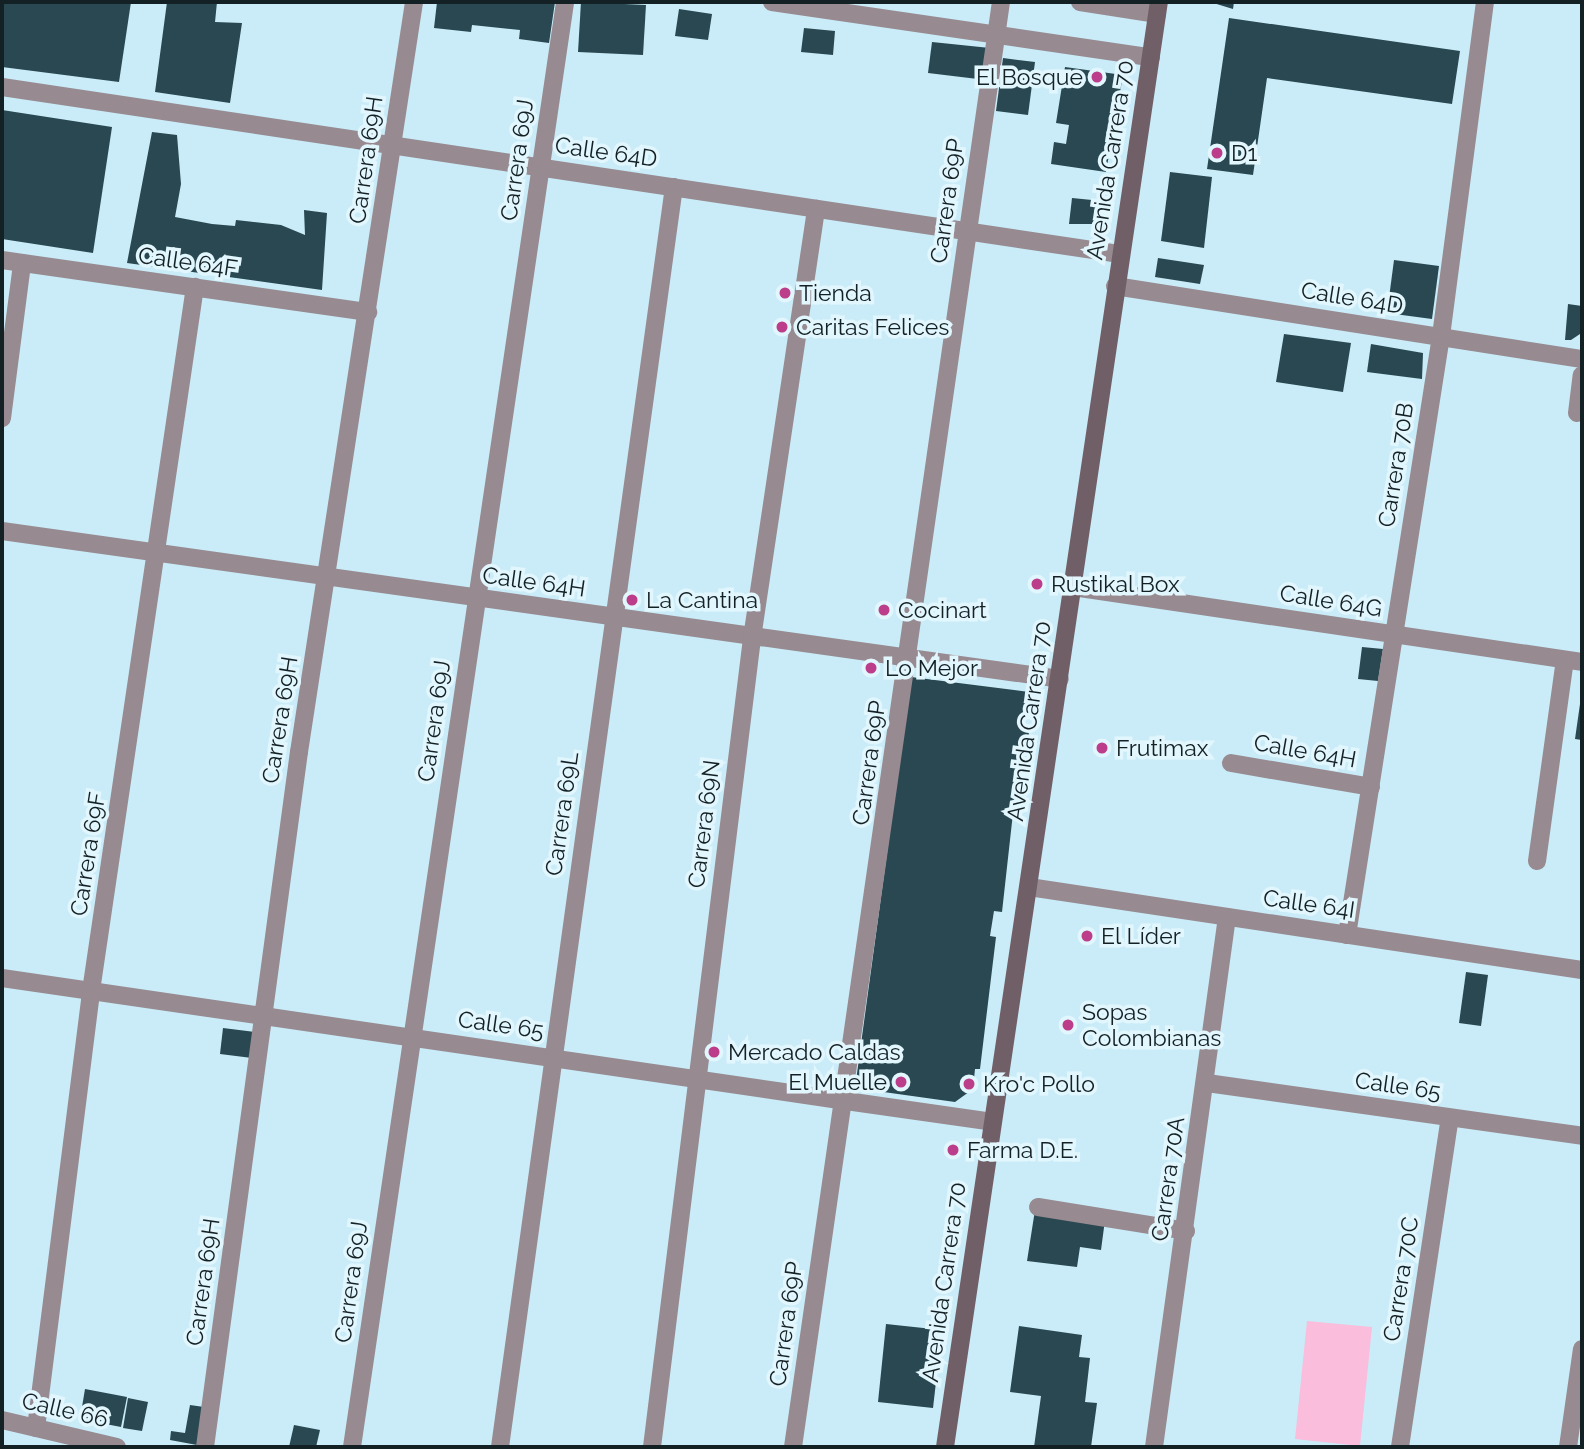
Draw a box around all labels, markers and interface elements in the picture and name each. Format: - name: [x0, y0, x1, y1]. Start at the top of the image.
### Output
- street label: Avenida Carrera 70: [1081, 58, 1139, 262]
- place label: El Bosque: [975, 63, 1083, 91]
- marker: El Bosque: [1089, 69, 1105, 85]
- street label: Carrera 69H: [343, 95, 389, 225]
- street label: Carrera 69J: [495, 97, 539, 223]
- street label: Calle 64D: [553, 131, 659, 173]
- street label: Carrera 69P: [925, 137, 969, 265]
- place label: D1: [1231, 139, 1257, 167]
- marker: D1: [1209, 145, 1225, 161]
- street label: Calle 64F: [136, 241, 240, 283]
- street label: Calle 64D: [1299, 276, 1405, 320]
- place label: Tienda: [799, 279, 872, 307]
- marker: Tienda: [777, 285, 793, 301]
- place label: Caritas Felices: [796, 313, 949, 341]
- marker: Caritas Felices: [774, 319, 790, 335]
- street label: Carrera 70B: [1373, 401, 1419, 529]
- street label: Calle 64H: [481, 561, 587, 603]
- place label: Rustikal Box: [1051, 570, 1180, 598]
- marker: Rustikal Box: [1029, 576, 1045, 592]
- street label: Calle 64G: [1278, 579, 1384, 623]
- place label: La Cantina: [646, 586, 758, 614]
- marker: La Cantina: [624, 592, 640, 608]
- place label: Cocinart: [898, 596, 987, 624]
- marker: Cocinart: [876, 602, 892, 618]
- street label: Avenida Carrera 70: [1001, 619, 1057, 823]
- street label: Carrera 69H: [256, 654, 304, 786]
- place label: Lo Mejor: [885, 654, 978, 682]
- street label: Carrera 69J: [412, 658, 456, 784]
- marker: Lo Mejor: [863, 660, 879, 676]
- street label: Carrera 69P: [847, 699, 891, 827]
- street label: Calle 64H: [1252, 728, 1358, 774]
- place label: Frutimax: [1116, 734, 1208, 762]
- marker: Frutimax: [1094, 740, 1110, 756]
- street label: Carrera 69L: [540, 750, 584, 878]
- street label: Carrera 69N: [682, 758, 726, 890]
- street label: Carrera 69F: [65, 790, 111, 918]
- street label: Calle 64I: [1261, 884, 1357, 924]
- place label: El Líder: [1101, 922, 1181, 950]
- marker: El Líder: [1079, 928, 1095, 944]
- place label: Sopas Colombianas: [1082, 998, 1221, 1052]
- street label: Calle 65: [456, 1005, 546, 1045]
- marker: Sopas Colombianas: [1060, 1017, 1076, 1033]
- place label: Mercado Caldas: [728, 1038, 901, 1066]
- marker: Mercado Caldas: [706, 1044, 722, 1060]
- street label: Calle 65: [1353, 1066, 1443, 1106]
- place label: El Muelle: [788, 1068, 887, 1096]
- place label: Kro'c Pollo: [983, 1070, 1095, 1098]
- marker: El Muelle: [893, 1074, 909, 1090]
- marker: Kro'c Pollo: [961, 1076, 977, 1092]
- street label: Carrera 70A: [1146, 1115, 1190, 1243]
- place label: Farma D.E.: [967, 1136, 1078, 1164]
- marker: Farma D.E.: [945, 1142, 961, 1158]
- street label: Avenida Carrera 70: [916, 1180, 972, 1384]
- street label: Carrera 70C: [1378, 1215, 1424, 1343]
- street label: Carrera 69H: [180, 1217, 226, 1347]
- street label: Carrera 69J: [329, 1219, 373, 1345]
- street label: Carrera 69P: [764, 1260, 808, 1388]
- street label: Calle 66: [19, 1387, 111, 1433]

